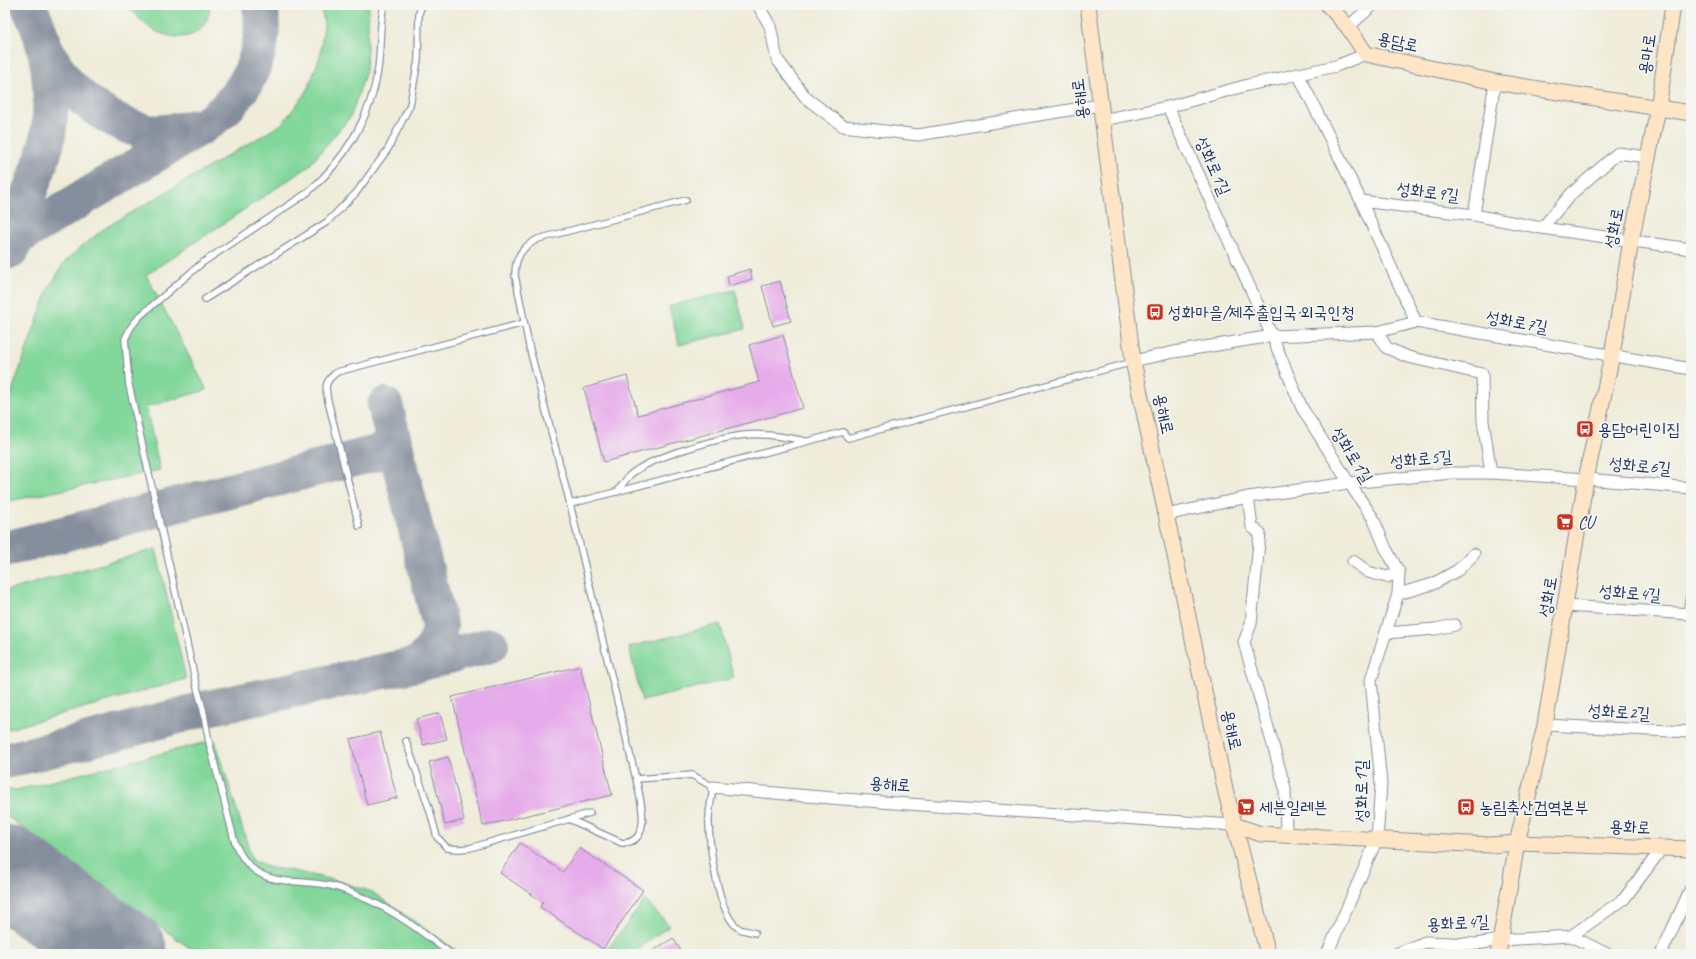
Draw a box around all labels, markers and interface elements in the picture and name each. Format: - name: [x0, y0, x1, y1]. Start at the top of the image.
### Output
- street label: 용담로: [1376, 27, 1420, 57]
- street label: 용마로: [1634, 32, 1660, 76]
- street label: 용해로: [1067, 77, 1093, 121]
- street label: 성화로1길: [1191, 133, 1235, 199]
- street label: 성화로9길: [1396, 178, 1461, 206]
- street label: 성화로: [1600, 206, 1628, 250]
- bus stop icon: 성화마을/제주출입국·외국인청: [1145, 302, 1165, 322]
- place label: 성화마을/제주출입국·외국인청: [1168, 302, 1355, 323]
- street label: 성화로7길: [1484, 306, 1550, 338]
- street label: 용해로: [1149, 392, 1179, 436]
- bus stop icon: 용담어린이집: [1575, 419, 1595, 439]
- place label: 용담어린이집: [1598, 419, 1680, 440]
- street label: 성화로1길: [1327, 423, 1378, 487]
- street label: 성화로5길: [1389, 446, 1453, 472]
- street label: 성화로6길: [1608, 453, 1672, 479]
- supermarket icon: CU: [1555, 512, 1575, 532]
- place label: CU: [1578, 512, 1598, 533]
- street label: 성화로: [1534, 575, 1562, 619]
- street label: 성화로4길: [1598, 580, 1662, 606]
- street label: 성화로2길: [1587, 700, 1651, 724]
- street label: 용해로: [1217, 708, 1247, 752]
- street label: 성화로1길: [1351, 759, 1372, 822]
- street label: 용해로: [869, 772, 911, 796]
- supermarket icon: 세븐일레븐: [1236, 797, 1256, 817]
- place label: 세븐일레븐: [1259, 797, 1327, 818]
- bus stop icon: 농림축산검역본부: [1456, 797, 1476, 817]
- place label: 농림축산검역본부: [1479, 797, 1588, 818]
- street label: 용화로: [1609, 816, 1651, 838]
- street label: 용화로4길: [1426, 911, 1490, 935]

